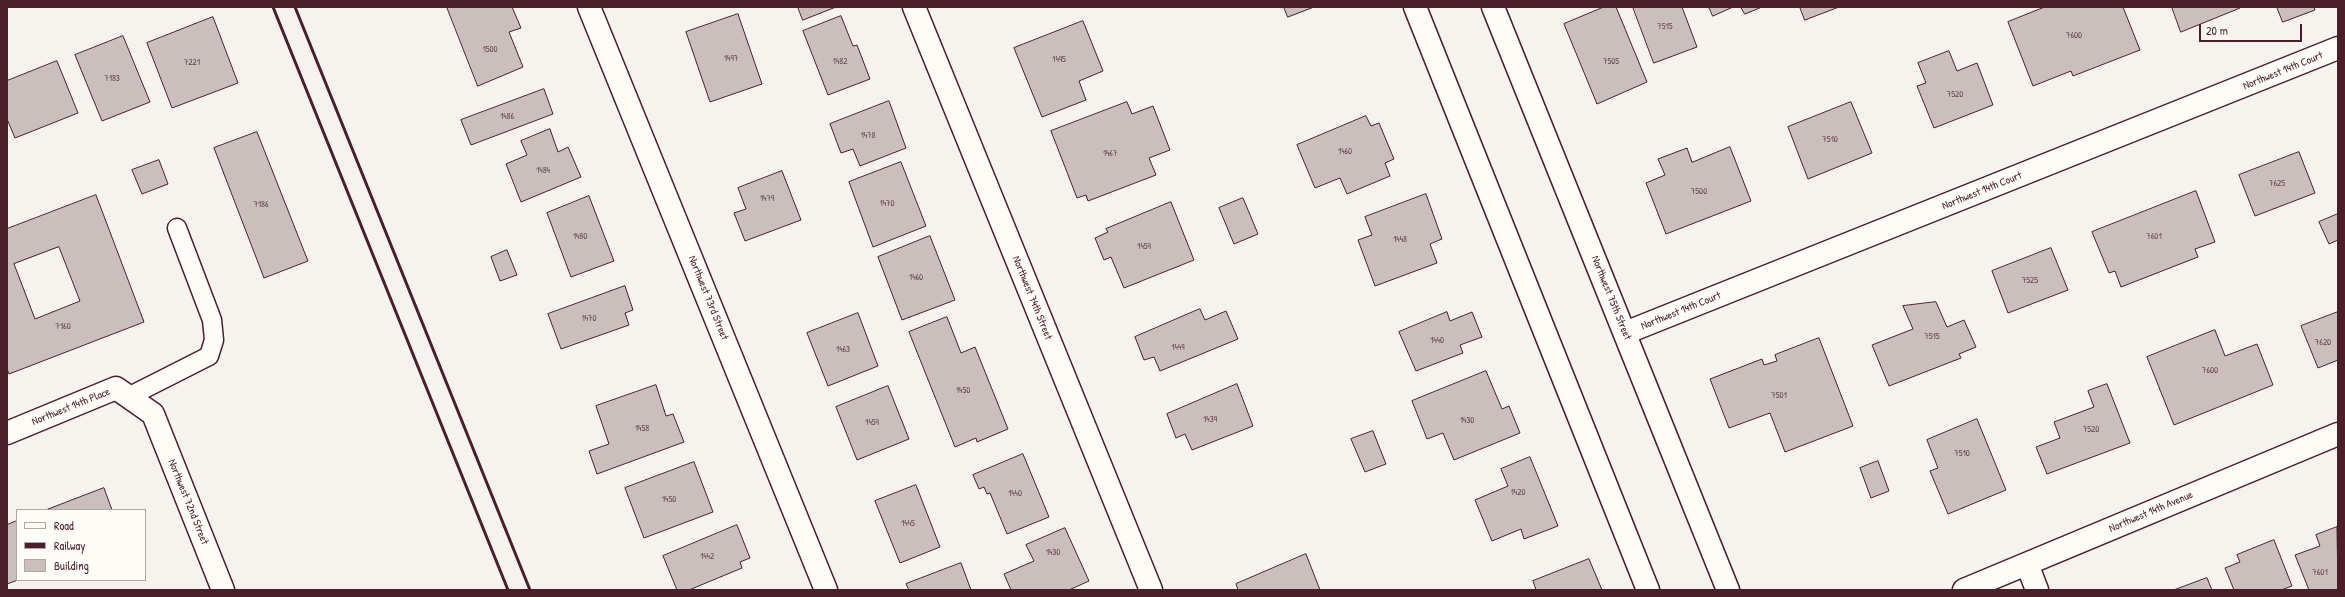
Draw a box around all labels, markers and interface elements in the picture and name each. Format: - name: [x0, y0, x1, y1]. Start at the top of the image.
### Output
- scale bar: [2201, 16, 2304, 42]
- house number: 7515: [1657, 22, 1673, 32]
- text: 20 m: [2206, 22, 2228, 39]
- house number: 7600: [2066, 31, 2082, 41]
- house number: 1500: [482, 45, 498, 55]
- street label: Northwest 14th Court: [2241, 49, 2325, 93]
- house number: 1497: [724, 54, 738, 64]
- house number: 1495: [1052, 55, 1066, 65]
- house number: 1482: [833, 57, 847, 67]
- house number: 7505: [1603, 57, 1619, 67]
- house number: 7221: [184, 58, 200, 68]
- house number: 7183: [104, 74, 120, 84]
- house number: 7520: [1947, 90, 1963, 100]
- house number: 1486: [500, 112, 514, 122]
- house number: 1478: [861, 131, 875, 141]
- house number: 7510: [1822, 135, 1838, 145]
- house number: 1460: [1338, 147, 1352, 157]
- house number: 1467: [1103, 149, 1117, 159]
- house number: 1484: [536, 166, 550, 176]
- street label: Northwest 14th Court: [1940, 169, 2024, 213]
- house number: 7625: [2269, 179, 2285, 189]
- house number: 7500: [1691, 187, 1707, 197]
- house number: 1479: [760, 194, 774, 204]
- house number: 1470: [879, 199, 895, 209]
- house number: 7186: [253, 200, 269, 210]
- house number: 1480: [573, 232, 587, 242]
- house number: 7601: [2146, 232, 2162, 242]
- house number: 1448: [1393, 235, 1407, 245]
- house number: 1459: [1137, 242, 1151, 252]
- street label: Northwest 73rd Street: [685, 254, 731, 342]
- street label: Northwest 74th Street: [1009, 254, 1055, 342]
- street label: Northwest 75th Street: [1588, 254, 1634, 342]
- house number: 1460: [909, 273, 923, 283]
- house number: 7525: [2022, 276, 2038, 286]
- street label: Northwest 14th Court: [1639, 289, 1723, 333]
- house number: 1470: [581, 314, 597, 324]
- house number: 7160: [55, 322, 71, 332]
- house number: 7515: [1924, 332, 1940, 342]
- house number: 1440: [1430, 336, 1444, 346]
- house number: 7620: [2315, 338, 2331, 348]
- house number: 1449: [1171, 343, 1185, 353]
- house number: 1463: [836, 345, 850, 355]
- house number: 7600: [2202, 366, 2218, 376]
- street label: Northwest 14th Place: [30, 385, 112, 429]
- house number: 1450: [956, 386, 970, 396]
- house number: 7501: [1771, 391, 1787, 401]
- house number: 1439: [1203, 415, 1217, 425]
- house number: 1430: [1460, 416, 1474, 426]
- house number: 1459: [865, 418, 879, 428]
- house number: 1458: [635, 424, 649, 434]
- house number: 7520: [2083, 425, 2099, 435]
- house number: 7510: [1954, 449, 1970, 459]
- street label: Northwest 72nd Street: [165, 457, 211, 547]
- house number: 1420: [1511, 488, 1525, 498]
- street label: Northwest 14th Avenue: [2107, 488, 2195, 536]
- house number: 1440: [1008, 489, 1022, 499]
- house number: 1450: [662, 495, 676, 505]
- legend: [16, 509, 146, 581]
- text: Road: [54, 517, 74, 534]
- house number: 1445: [901, 519, 915, 529]
- text: Railway: [54, 537, 85, 554]
- house number: 1430: [1046, 548, 1060, 558]
- house number: 1442: [700, 552, 714, 562]
- text: Building: [54, 557, 89, 574]
- house number: 7601: [2312, 568, 2328, 578]

